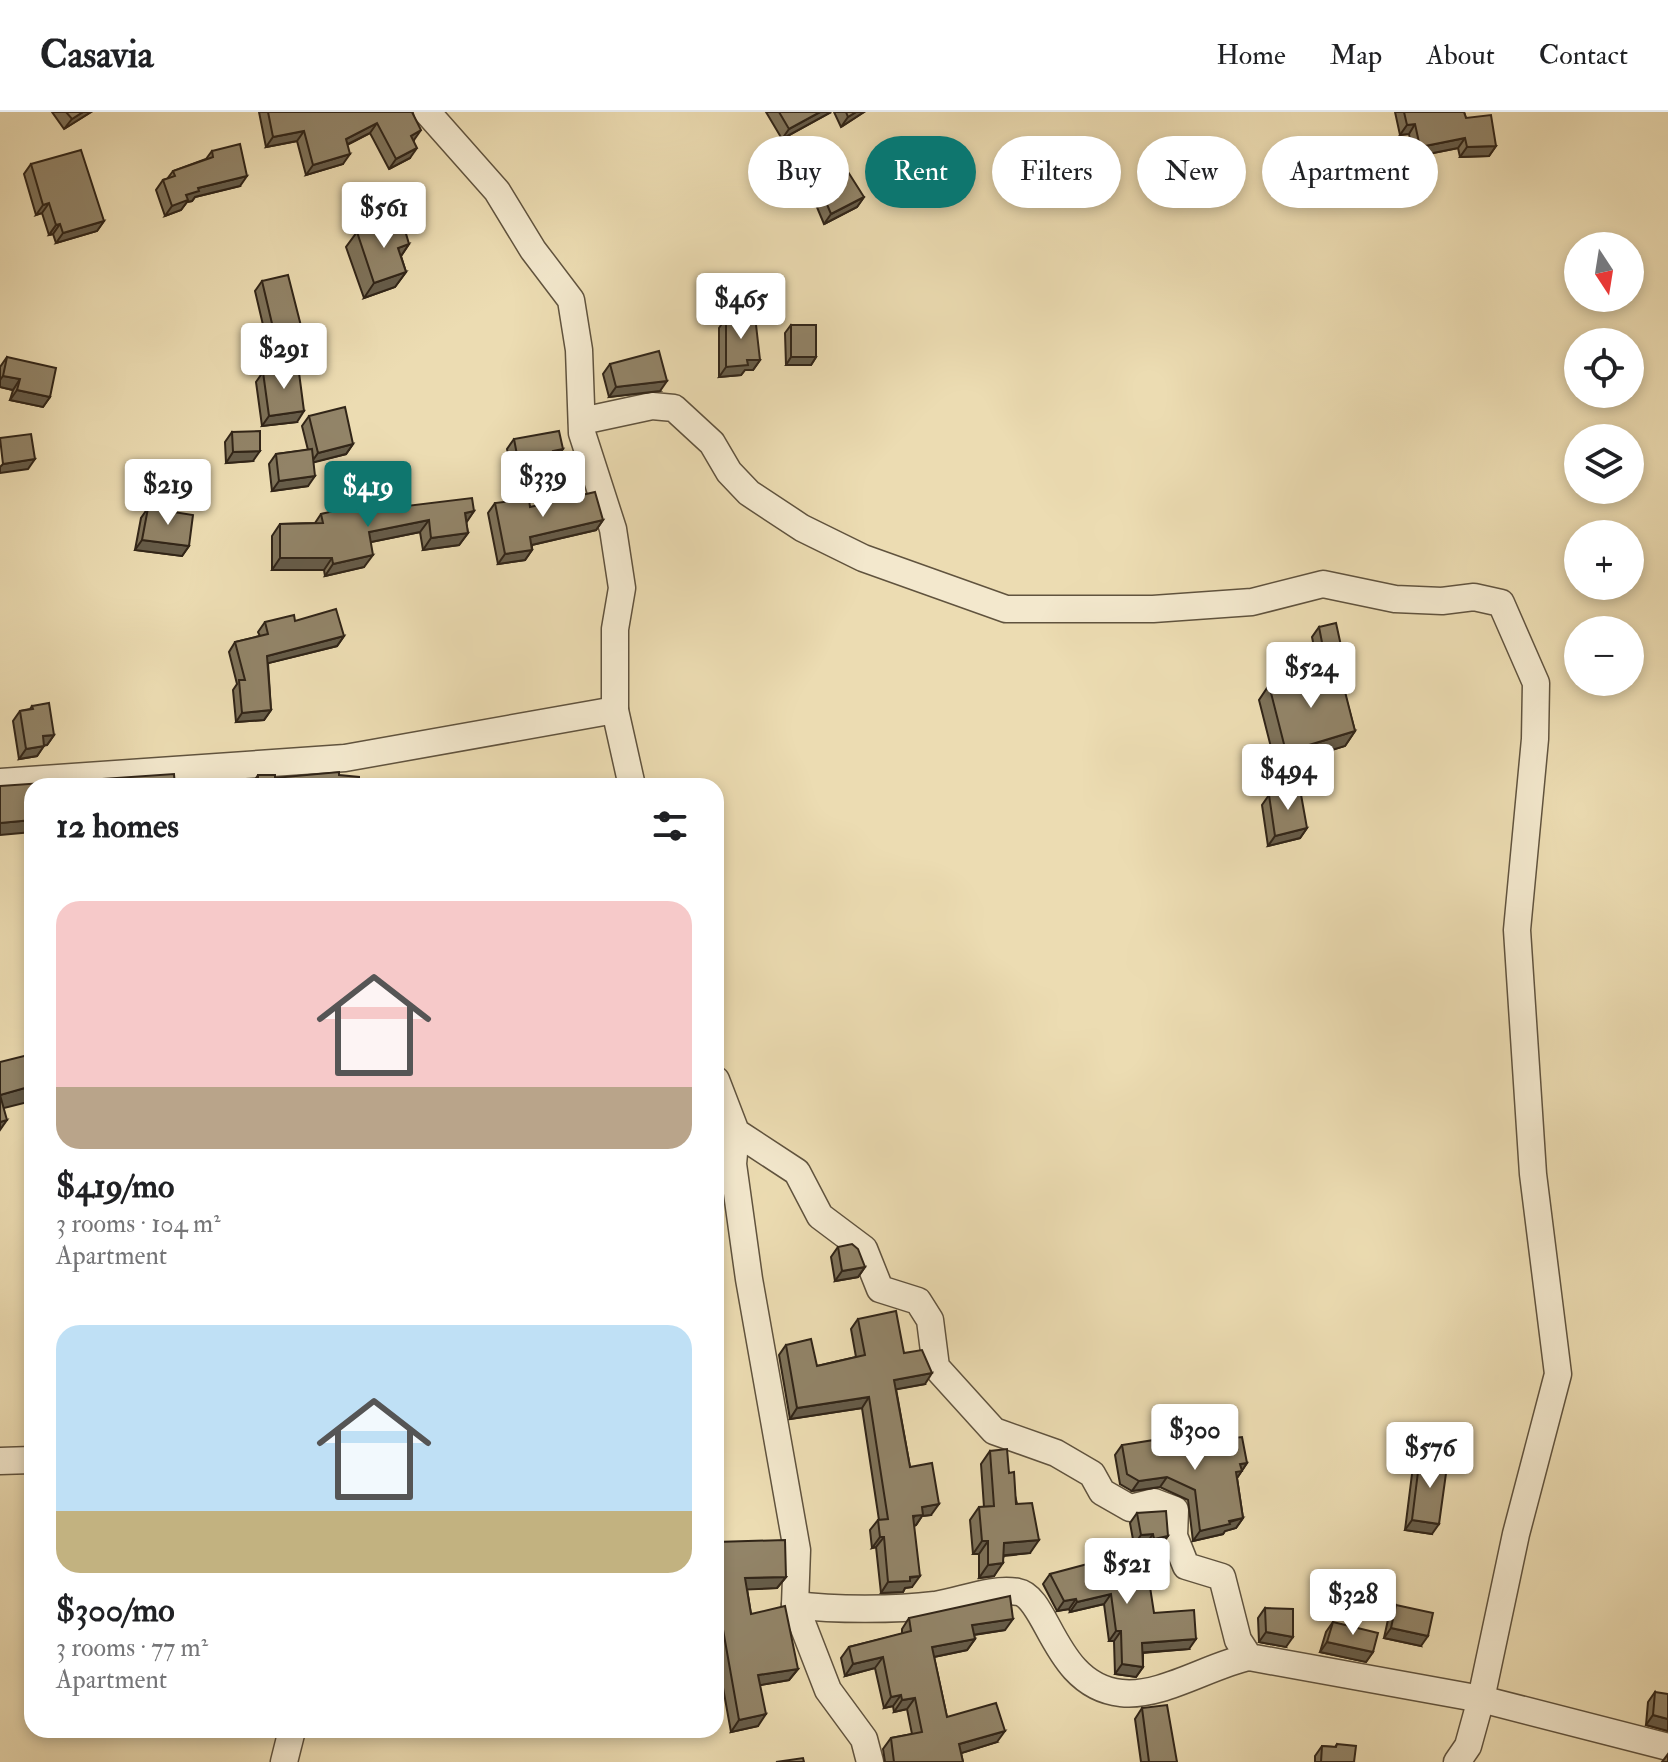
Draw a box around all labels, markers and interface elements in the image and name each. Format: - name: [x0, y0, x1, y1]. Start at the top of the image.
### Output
- text: Casavia: [40, 31, 153, 79]
- text: Home: [1216, 38, 1286, 73]
- text: Map: [1330, 38, 1382, 73]
- text: About: [1426, 38, 1495, 73]
- text: Contact: [1539, 38, 1628, 73]
- chip: Buy: [748, 136, 849, 208]
- chip: Rent: [865, 136, 976, 208]
- chip: Filters: [992, 136, 1121, 208]
- chip: New: [1137, 136, 1246, 208]
- chip: Apartment: [1262, 136, 1438, 208]
- pin: $561: [337, 182, 431, 250]
- text: $561: [360, 192, 408, 224]
- north arrow: [1564, 232, 1644, 312]
- map controls: [1564, 232, 1644, 696]
- pin: $465: [694, 273, 788, 341]
- text: $465: [714, 283, 768, 315]
- pin: $291: [237, 323, 331, 391]
- button: locate: [1564, 328, 1644, 408]
- text: $291: [259, 333, 309, 365]
- button: layers: [1564, 424, 1644, 504]
- pin: $339: [496, 451, 590, 519]
- pin: $219: [121, 459, 215, 527]
- pin: $419: [321, 461, 415, 529]
- text: $339: [519, 461, 567, 493]
- text: $219: [143, 469, 193, 501]
- text: $419: [342, 471, 394, 503]
- button: +: [1564, 520, 1644, 600]
- button: −: [1564, 616, 1644, 696]
- pin: $524: [1264, 642, 1358, 710]
- text: $524: [1284, 652, 1338, 684]
- pin: $494: [1241, 744, 1335, 812]
- text: $494: [1260, 754, 1316, 786]
- icon: filters: [648, 804, 692, 848]
- text: 12 homes: [56, 805, 179, 848]
- icon: home: [302, 953, 446, 1097]
- text: $419/mo: [56, 1165, 174, 1208]
- text: 3 rooms · 104 m²: [56, 1208, 221, 1240]
- text: Apartment: [56, 1240, 167, 1272]
- icon: home: [302, 1377, 446, 1521]
- pin: $300: [1148, 1404, 1242, 1472]
- text: $300: [1169, 1414, 1221, 1446]
- pin: $576: [1383, 1422, 1477, 1490]
- text: $576: [1404, 1432, 1456, 1464]
- pin: $521: [1080, 1538, 1174, 1606]
- text: $521: [1103, 1548, 1151, 1580]
- pin: $328: [1306, 1569, 1400, 1637]
- text: $328: [1328, 1579, 1378, 1611]
- text: $300/mo: [56, 1589, 175, 1632]
- text: 3 rooms · 77 m²: [56, 1632, 208, 1664]
- text: Apartment: [56, 1664, 167, 1696]

